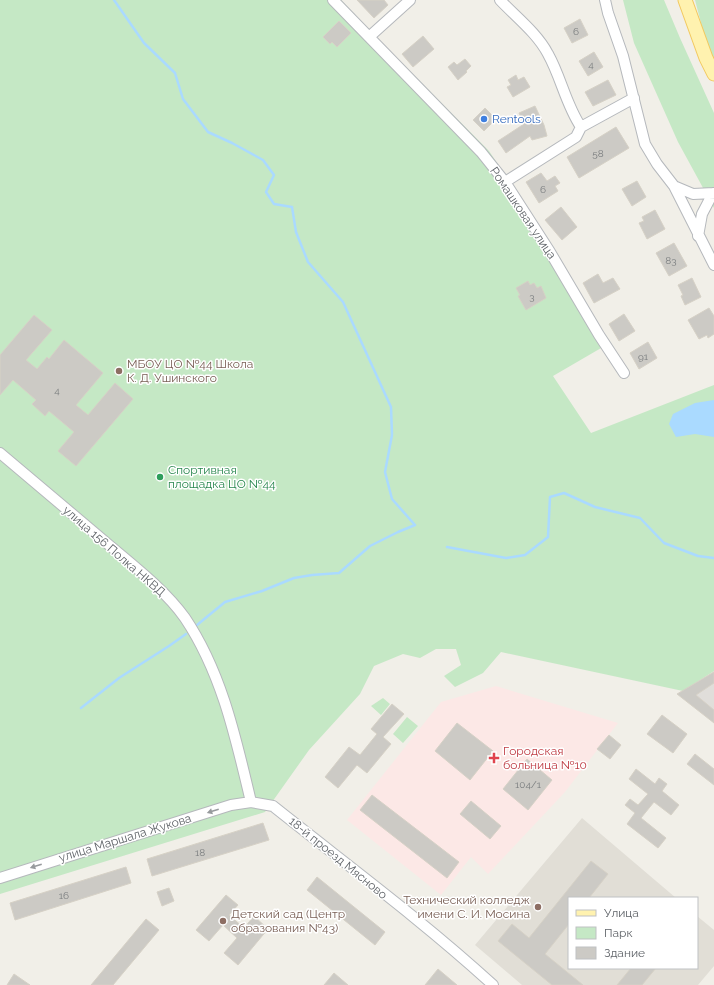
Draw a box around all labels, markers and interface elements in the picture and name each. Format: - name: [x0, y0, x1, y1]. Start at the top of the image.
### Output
- house number: 6: [573, 26, 579, 37]
- house number: 4: [588, 59, 594, 70]
- place label: Rentools: [492, 112, 541, 126]
- marker: Rentools: [479, 114, 489, 124]
- house number: 58: [592, 148, 604, 159]
- street label: Ромашковая улица: [487, 164, 559, 262]
- house number: 6: [540, 184, 546, 195]
- house number: 83: [665, 255, 677, 266]
- house number: 3: [529, 291, 535, 302]
- house number: 91: [638, 351, 649, 362]
- place label: МБОУ ЦО №44 Школа К. Д. Ушинского: [127, 357, 253, 385]
- marker: МБОУ ЦО №44 Школа К. Д. Ушинского: [114, 366, 124, 376]
- house number: 4: [54, 385, 60, 396]
- place label: Спортивная площадка ЦО №44: [168, 463, 276, 491]
- marker: Спортивная площадка ЦО №44: [155, 472, 165, 482]
- street label: улица 156 Полка НКВД: [60, 503, 168, 599]
- place label: Городская больница №10: [503, 744, 587, 772]
- marker: Городская больница №10: [488, 752, 500, 764]
- house number: 104/1: [515, 779, 542, 790]
- one-way arrow: [207, 808, 219, 814]
- street label: улица Маршала Жукова: [57, 811, 193, 865]
- street label: 18-й проезд Мясново: [286, 814, 390, 902]
- house number: 18: [195, 847, 205, 858]
- one-way arrow: [29, 864, 41, 870]
- house number: 16: [59, 890, 69, 901]
- place label: Технический колледж имени С. И. Мосина: [403, 893, 531, 921]
- legend: [568, 897, 698, 969]
- marker: Технический колледж имени С. И. Мосина: [533, 902, 543, 912]
- text: Улица: [604, 906, 639, 920]
- place label: Детский сад (Центр образования №43): [231, 907, 345, 935]
- marker: Детский сад (Центр образования №43): [218, 916, 228, 926]
- text: Парк: [604, 926, 633, 940]
- text: Здание: [604, 946, 645, 960]

